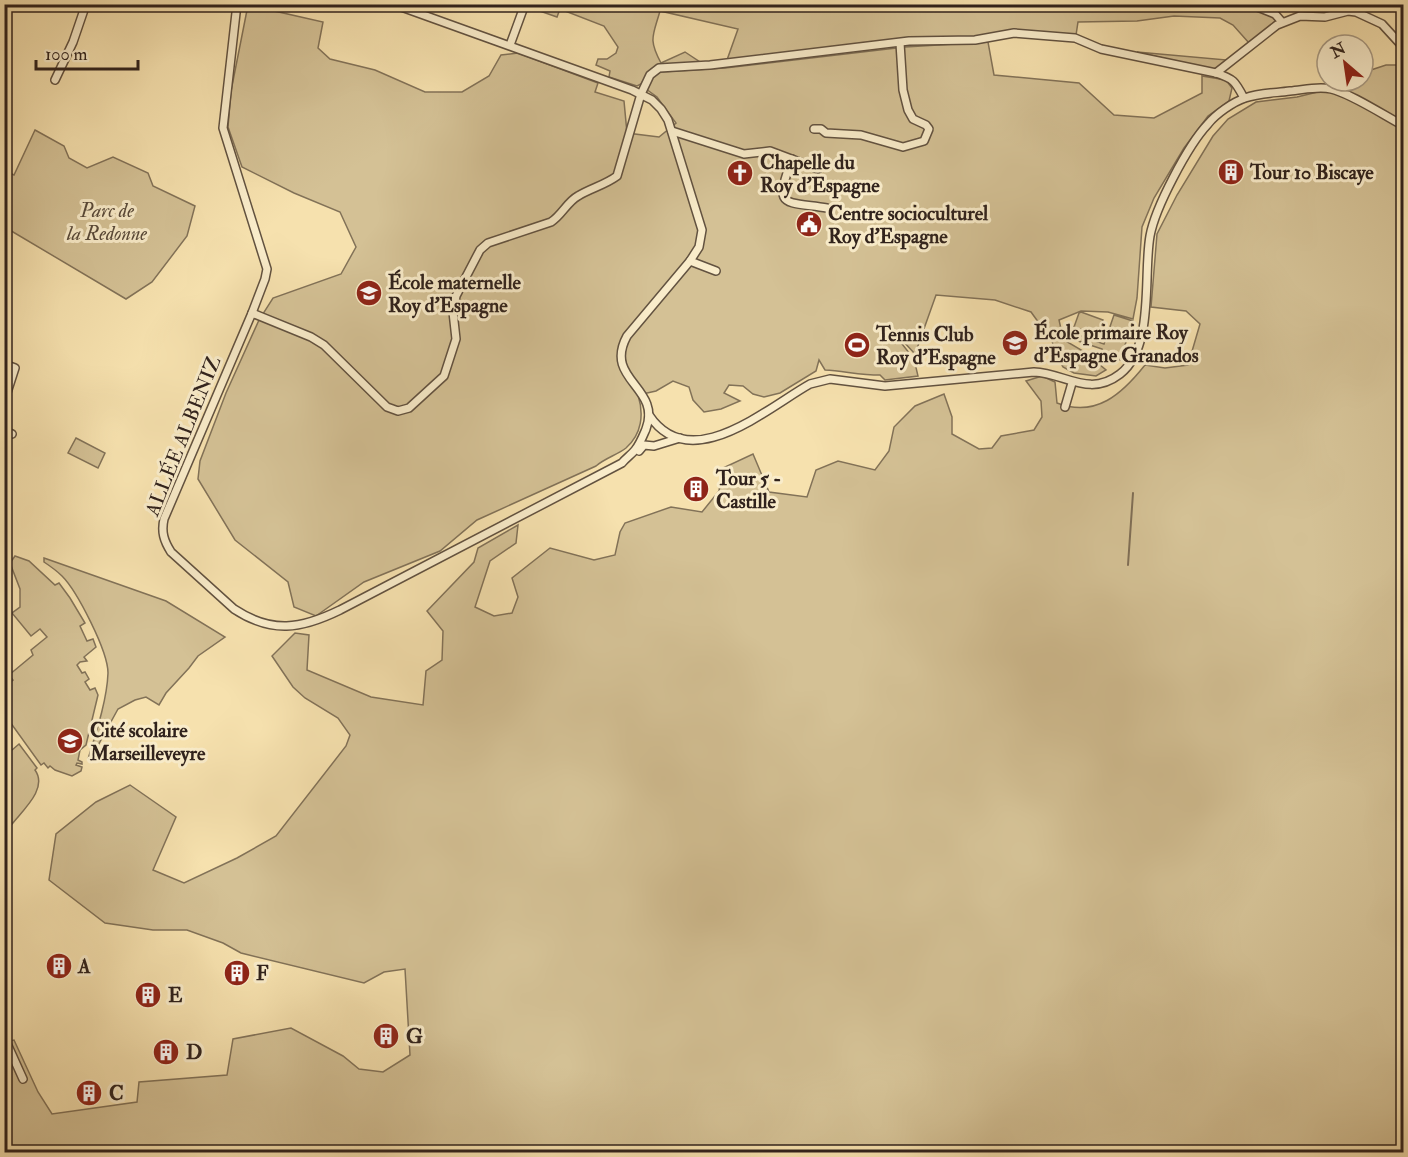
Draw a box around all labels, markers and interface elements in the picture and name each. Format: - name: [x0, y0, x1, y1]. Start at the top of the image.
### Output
- scale bar: [36, 33, 138, 71]
- north arrow: [1315, 33, 1375, 93]
- text: N: [1326, 38, 1350, 63]
- text: 100 m: [45, 43, 88, 66]
- place label: Chapelle du Roy d’Espagne: [760, 150, 880, 199]
- building icon: Tour 10 Biscaye: [1216, 157, 1246, 187]
- church icon: Chapelle du Roy d’Espagne: [725, 158, 755, 188]
- place label: Tour 10 Biscaye: [1249, 160, 1374, 186]
- park label: Parc de la Redonne: [66, 198, 147, 246]
- place label: Centre socioculturel Roy d'Espagne: [828, 201, 989, 250]
- public building icon: Centre socioculturel Roy d'Espagne: [794, 209, 824, 239]
- place label: École maternelle Roy d'Espagne: [388, 269, 521, 319]
- school or university icon: École maternelle Roy d'Espagne: [354, 278, 384, 308]
- place label: École primaire Roy d'Espagne Granados: [1034, 319, 1199, 369]
- place label: Tennis Club Roy d'Espagne: [875, 322, 996, 371]
- school or university icon: École primaire Roy d'Espagne Granados: [1000, 328, 1030, 358]
- sports icon: Tennis Club Roy d'Espagne: [842, 330, 872, 360]
- street label: ALLÉE ALBENIZ: [138, 352, 226, 521]
- place label: Tour 5 - Castille: [715, 466, 781, 514]
- building icon: Tour 5 - Castille: [681, 474, 711, 504]
- place label: Cité scolaire Marseilleveyre: [89, 718, 206, 767]
- school or university icon: Cité scolaire Marseilleveyre: [55, 726, 85, 756]
- building icon: A: [44, 951, 74, 981]
- place label: A: [77, 954, 91, 979]
- building icon: F: [222, 958, 252, 988]
- place label: F: [256, 961, 269, 986]
- building icon: E: [133, 980, 163, 1010]
- place label: E: [168, 983, 183, 1008]
- building icon: G: [371, 1021, 401, 1051]
- place label: G: [406, 1024, 423, 1049]
- building icon: D: [151, 1037, 181, 1067]
- place label: D: [186, 1040, 202, 1065]
- building icon: C: [74, 1078, 104, 1108]
- place label: C: [109, 1081, 124, 1106]

